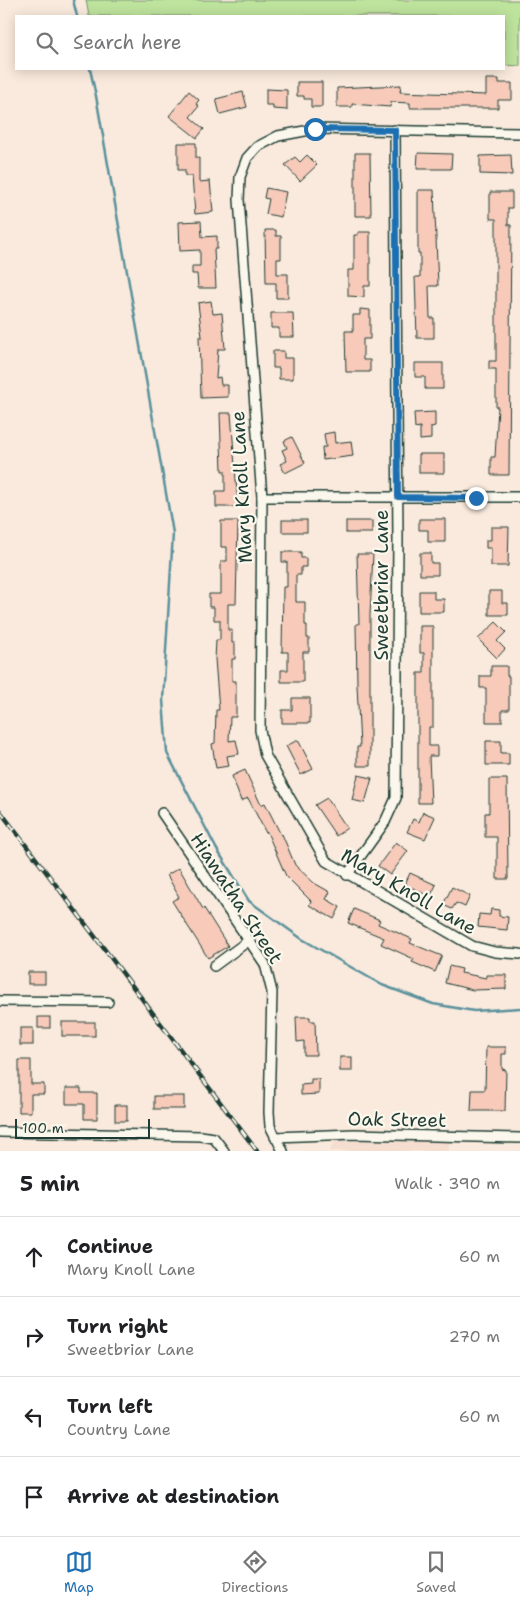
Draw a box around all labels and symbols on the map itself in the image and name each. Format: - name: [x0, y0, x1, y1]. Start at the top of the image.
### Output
- route start: [304, 118, 327, 141]
- street label: Mary Knoll Lane: [225, 410, 258, 564]
- route end: [465, 487, 488, 510]
- street label: Sweetbriar Lane: [369, 509, 394, 661]
- street label: Hiawatha Street: [185, 828, 288, 969]
- street label: Mary Knoll Lane: [336, 842, 481, 940]
- street label: Oak Street: [347, 1106, 447, 1133]
- scale bar: [15, 1116, 150, 1139]

